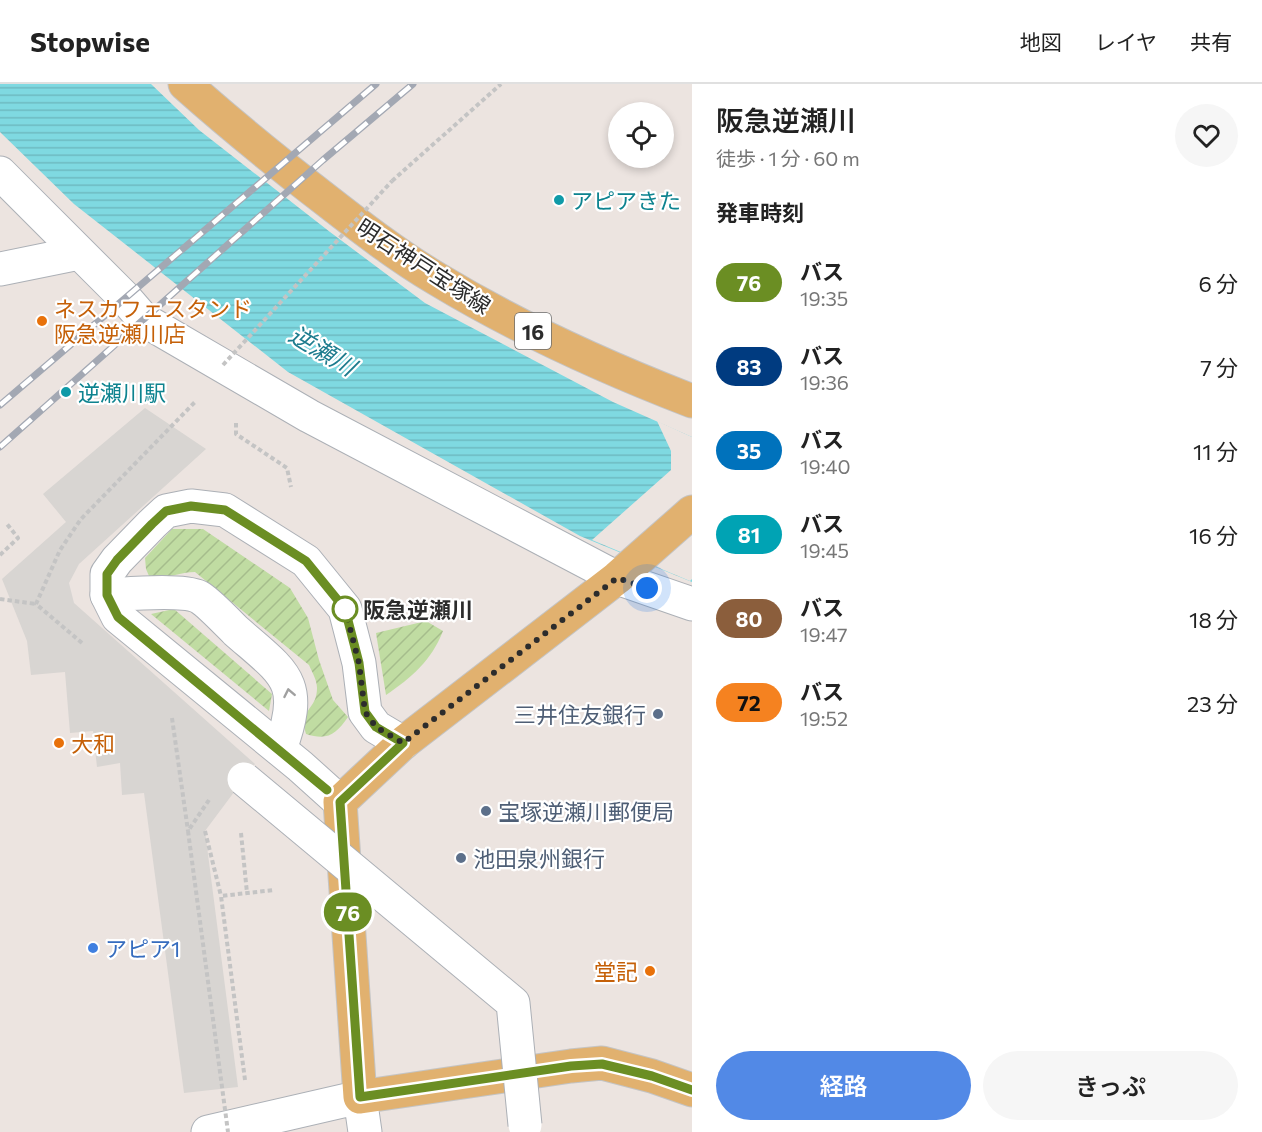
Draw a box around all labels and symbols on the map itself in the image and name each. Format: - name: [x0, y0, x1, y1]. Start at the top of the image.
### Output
- place label: アピアきた: [571, 187, 681, 214]
- marker: アピアきた: [552, 193, 566, 207]
- street label: 明石神戸宝塚線: [352, 213, 496, 319]
- place label: ネスカフェスタンド 阪急逆瀬川店: [54, 295, 252, 347]
- road number: 16: [515, 313, 551, 349]
- marker: ネスカフェスタンド 阪急逆瀬川店: [35, 314, 49, 328]
- water label: 逆瀬川: [285, 319, 364, 383]
- place label: 逆瀬川駅: [78, 379, 166, 406]
- marker: 逆瀬川駅: [59, 385, 73, 399]
- your location: [632, 573, 662, 603]
- marker: 阪急逆瀬川: [332, 596, 358, 622]
- place label: 阪急逆瀬川: [363, 596, 473, 623]
- one-way arrow: [283, 688, 296, 698]
- place label: 三井住友銀行: [514, 701, 646, 728]
- marker: 三井住友銀行: [651, 707, 665, 721]
- place label: 大和: [71, 730, 115, 757]
- marker: 大和: [52, 736, 66, 750]
- place label: 宝塚逆瀬川郵便局: [498, 798, 674, 825]
- marker: 宝塚逆瀬川郵便局: [479, 804, 493, 818]
- place label: 池田泉州銀行: [473, 845, 605, 872]
- marker: 池田泉州銀行: [454, 851, 468, 865]
- line badge: 76: [321, 892, 375, 932]
- place label: アピア1: [105, 935, 180, 962]
- marker: アピア1: [86, 941, 100, 955]
- place label: 堂記: [594, 958, 638, 985]
- marker: 堂記: [643, 964, 657, 978]

